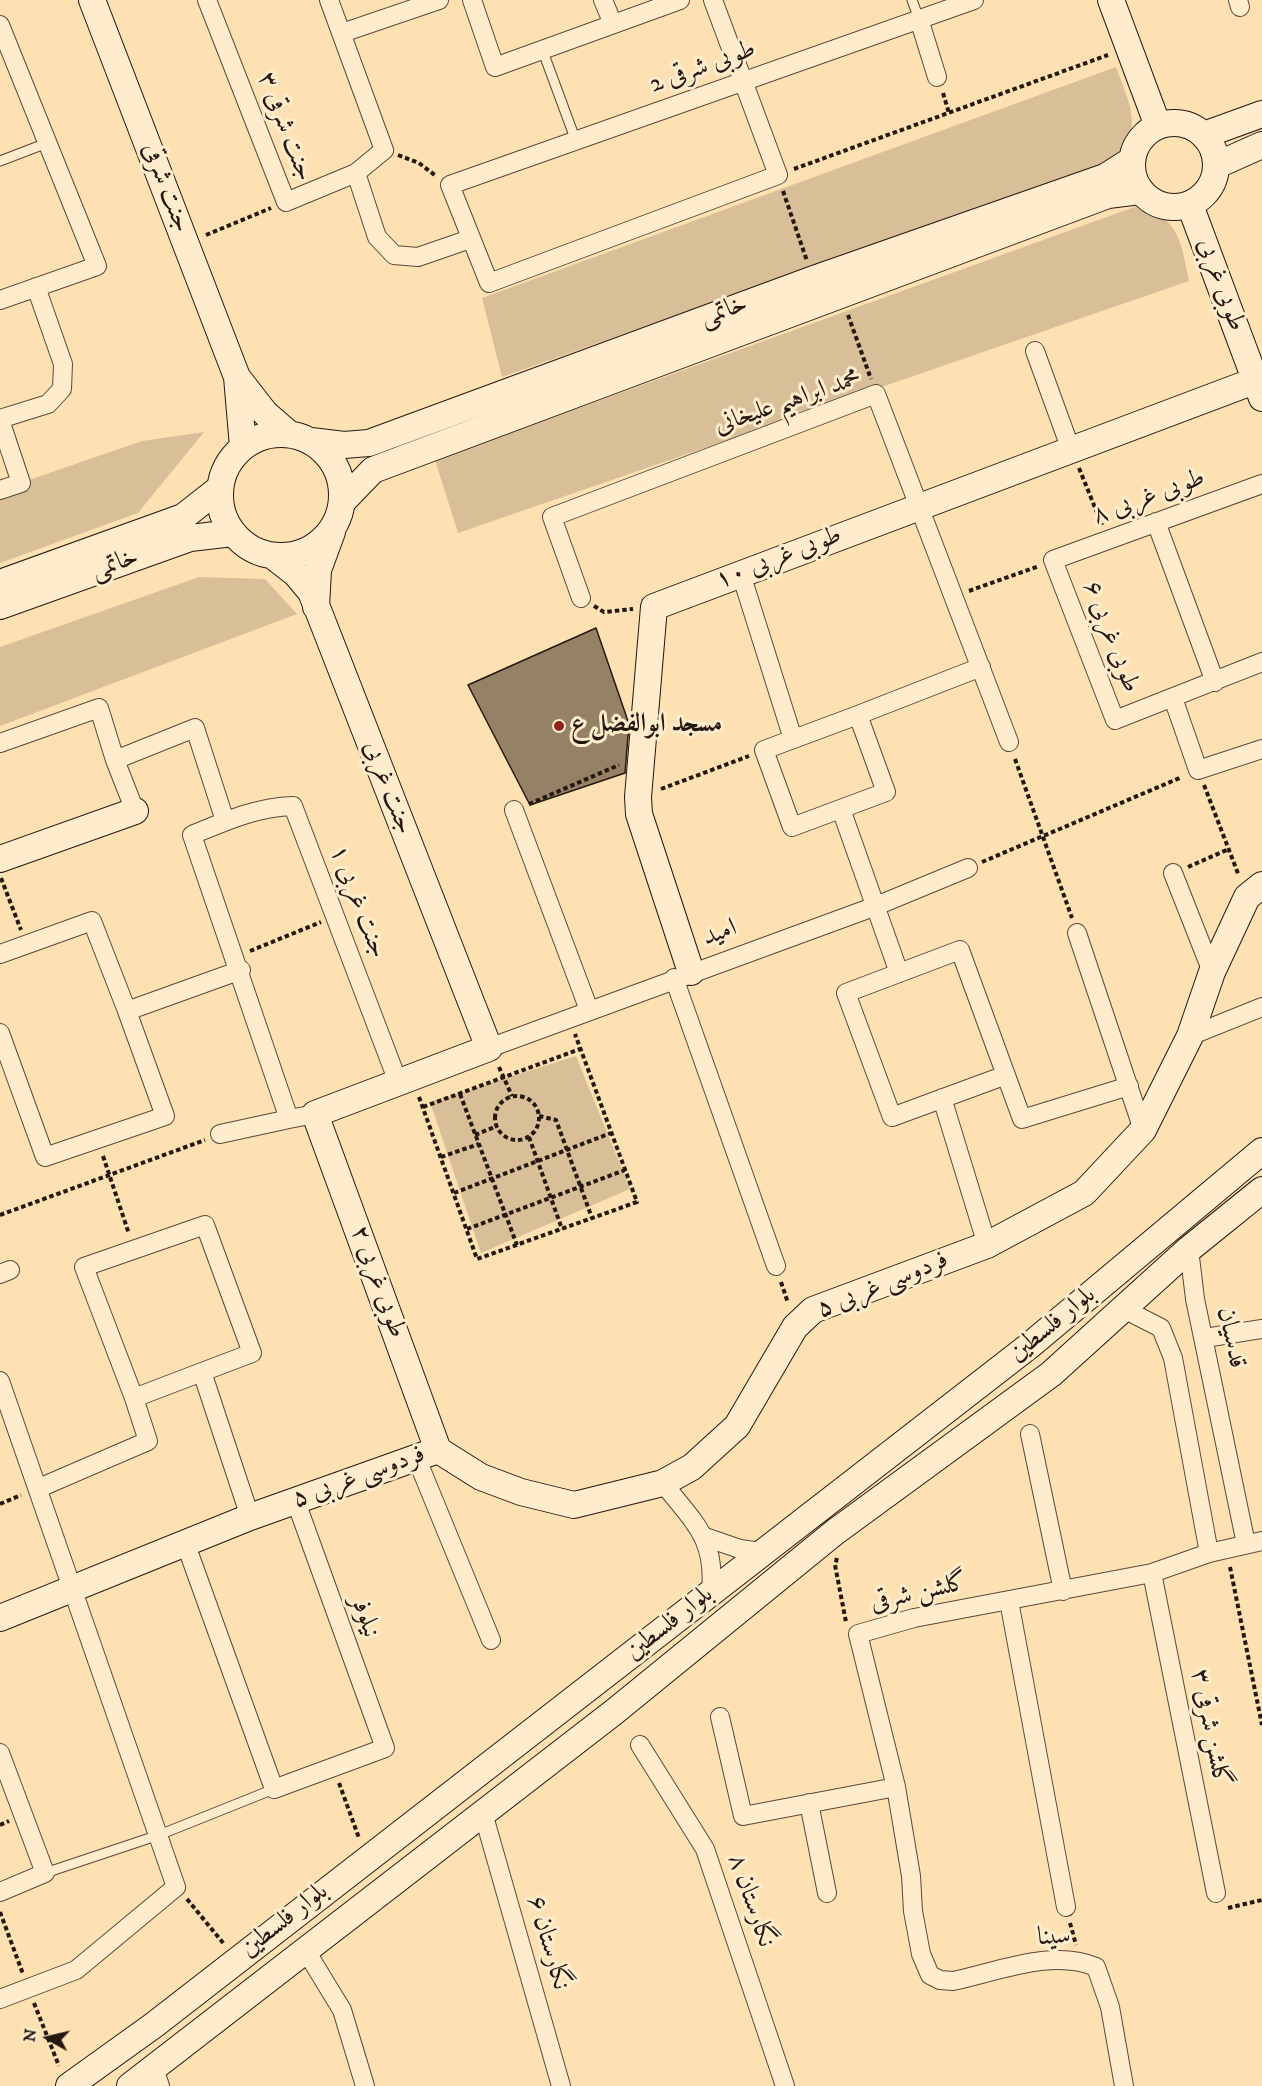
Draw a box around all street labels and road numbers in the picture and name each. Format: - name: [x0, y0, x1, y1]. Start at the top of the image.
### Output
- street label: طوبی شرقی 2: [646, 34, 760, 102]
- street label: جنت شرقی ۳: [249, 68, 319, 186]
- street label: جنت شرقی: [134, 139, 196, 237]
- street label: طوبی غربی: [1189, 234, 1251, 336]
- street label: خاتمی: [696, 289, 752, 335]
- street label: محمد ابراهیم علیخانی: [711, 363, 865, 443]
- street label: طوبی غربی ۸: [1089, 463, 1209, 533]
- street label: طوبی غربی ۱۰: [712, 521, 846, 597]
- street label: خاتمی: [87, 542, 143, 588]
- street label: طوبی غربی ۶: [1074, 577, 1146, 697]
- street label: جنت غربی: [355, 737, 419, 839]
- street label: جنت غربی ۱: [321, 841, 393, 963]
- street label: امید: [699, 913, 741, 955]
- street label: طوبی غربی ۲: [342, 1222, 412, 1342]
- street label: فردوسی غربی ۵: [813, 1245, 953, 1327]
- street label: بلوار فلسطین: [1003, 1280, 1103, 1370]
- street label: قدسیان: [1208, 1305, 1252, 1371]
- street label: فردوسی غربی ۵: [288, 1440, 430, 1516]
- street label: گلشن شرقی: [868, 1568, 970, 1620]
- street label: بلوار فلسطین: [620, 1580, 720, 1668]
- street label: نیلوفر: [342, 1591, 386, 1643]
- street label: گلشن شرقی ۳: [1182, 1667, 1236, 1789]
- street label: نگارستان ۸: [720, 1850, 780, 1952]
- street label: بلوار فلسطین: [235, 1877, 335, 1965]
- street label: نگارستان ۶: [519, 1892, 575, 1994]
- street label: سینا: [1037, 1922, 1071, 1954]

